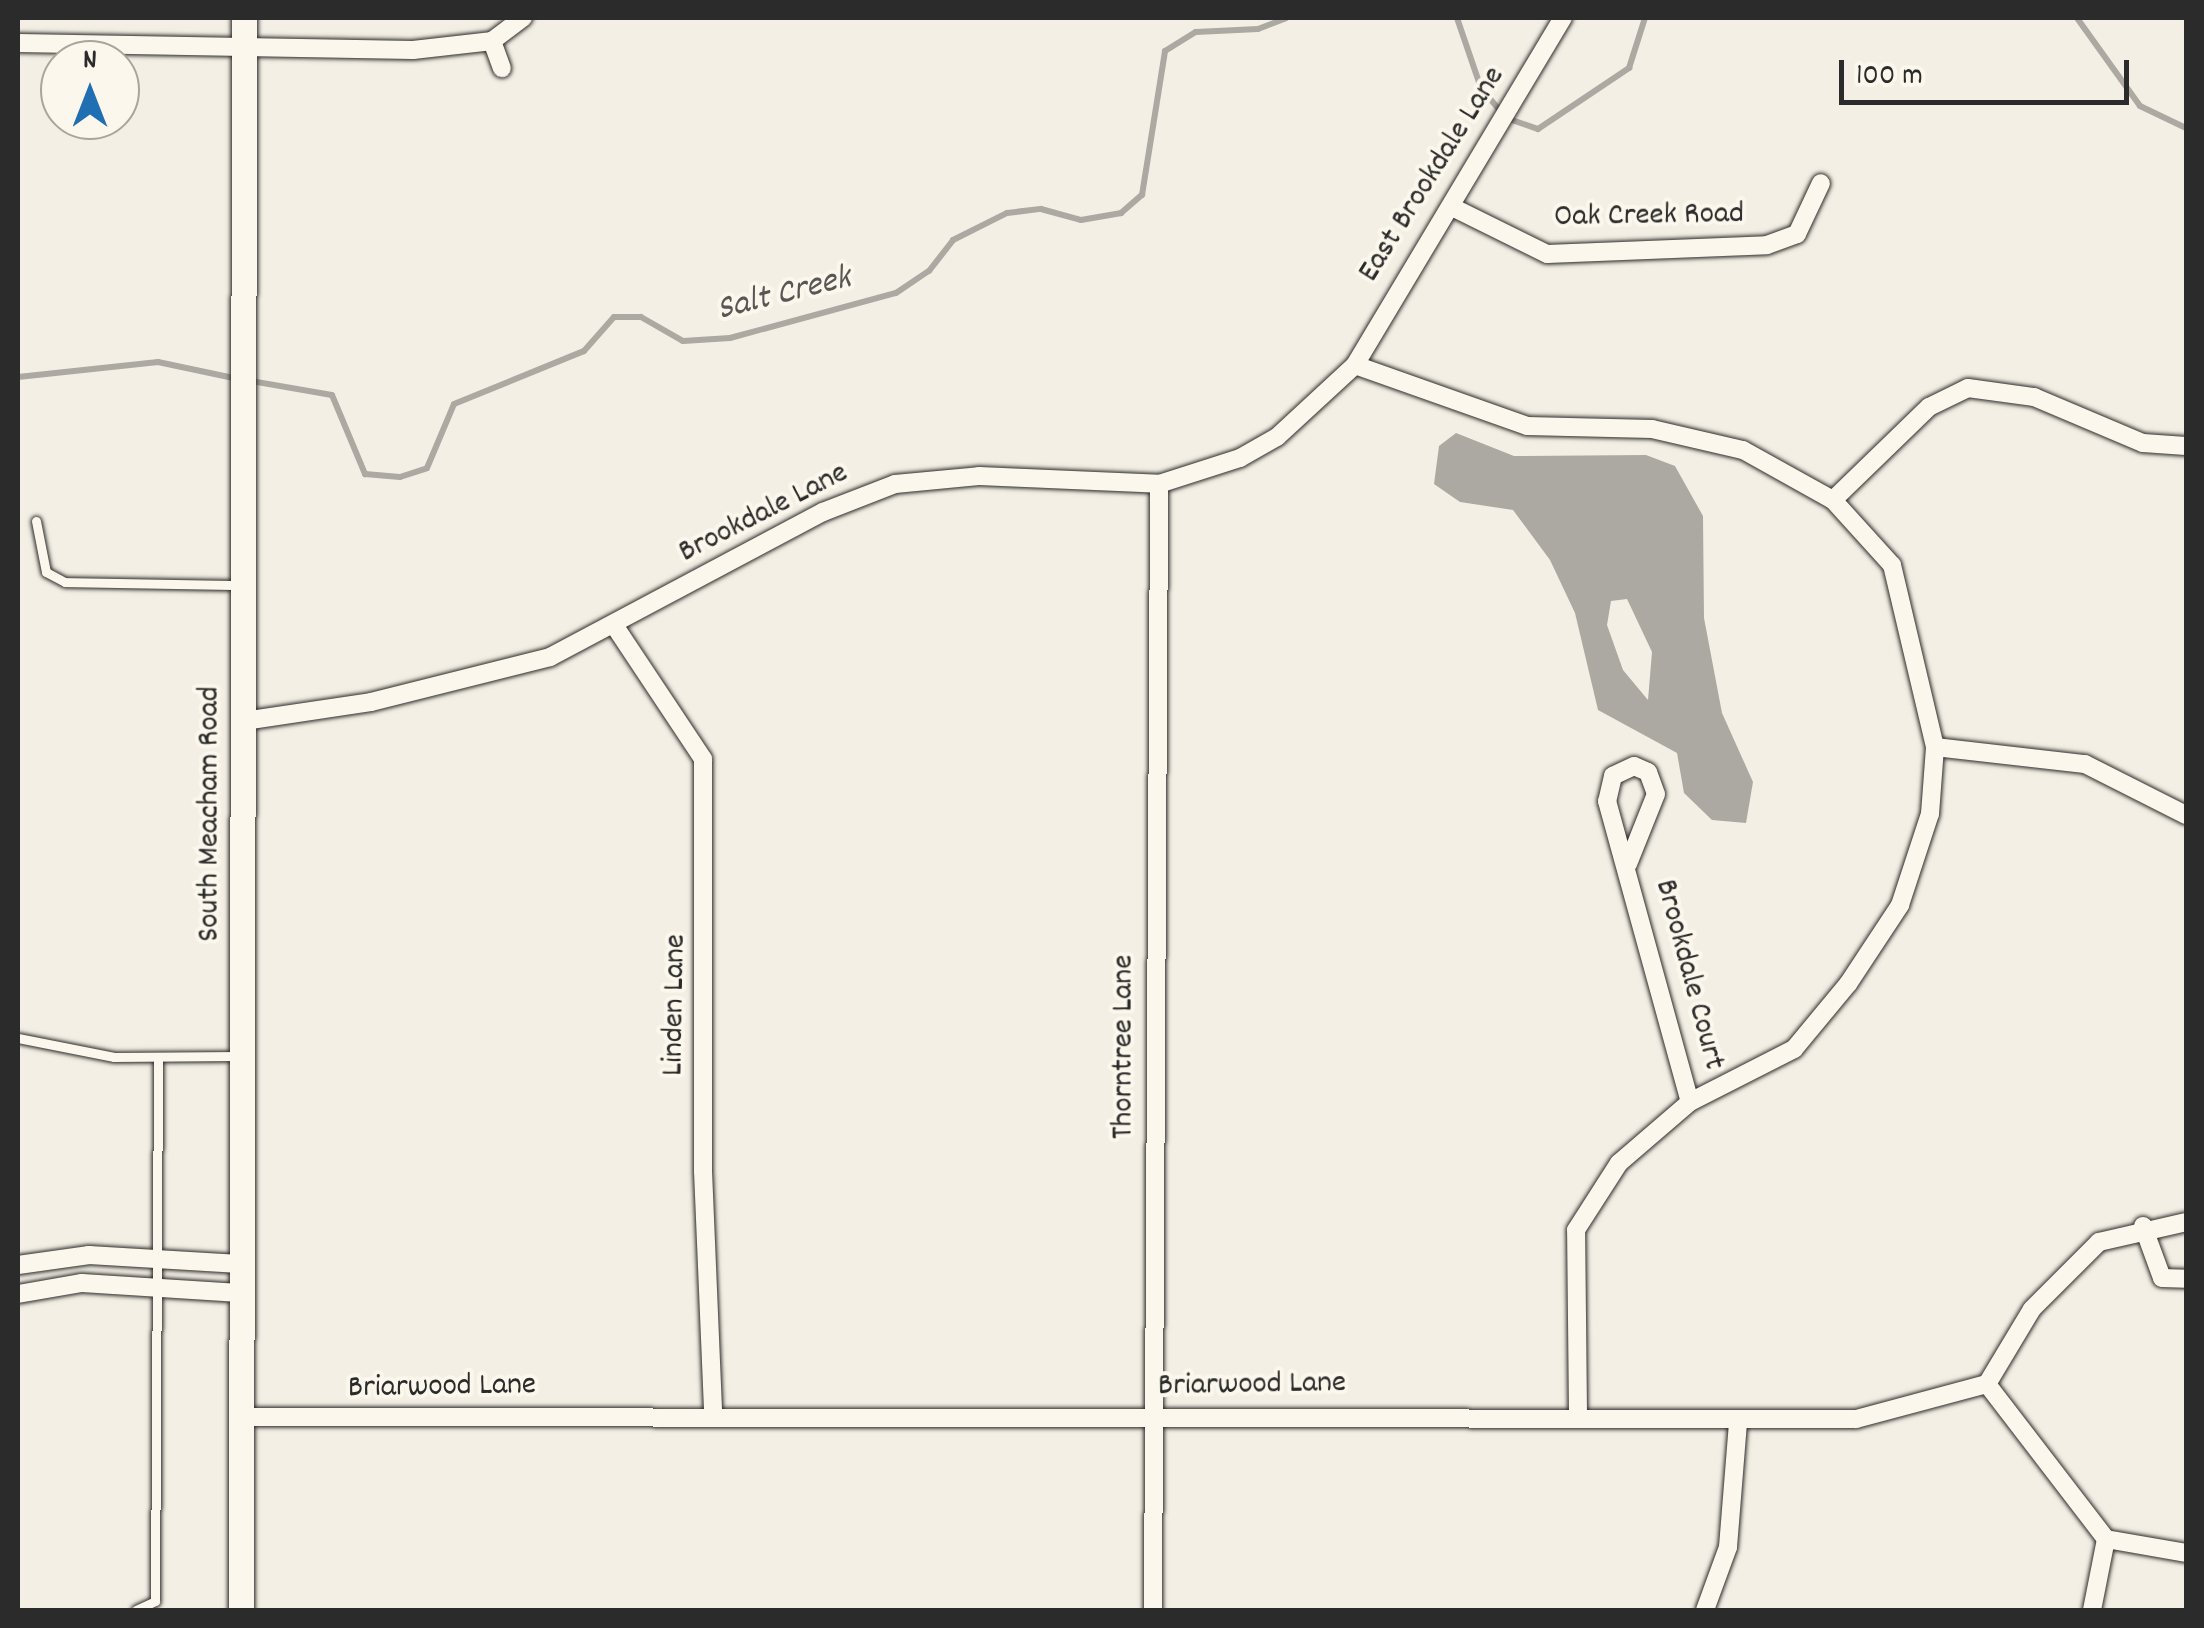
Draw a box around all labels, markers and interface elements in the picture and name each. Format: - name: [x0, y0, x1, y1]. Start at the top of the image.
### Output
- north arrow: [40, 40, 140, 140]
- scale bar: [1844, 40, 2134, 102]
- text: N: [83, 42, 97, 82]
- text: 100 m: [1856, 56, 1923, 99]
- street label: East Brookdale Lane: [1351, 60, 1515, 290]
- street label: Oak Creek Road: [1554, 196, 1744, 238]
- water label: Salt Creek: [713, 258, 855, 332]
- street label: Brookdale Lane: [673, 455, 855, 573]
- street label: South Meacham Road: [192, 686, 230, 942]
- street label: Brookdale Court: [1644, 876, 1732, 1074]
- street label: Linden Lane: [656, 934, 696, 1076]
- street label: Thorntree Lane: [1106, 955, 1144, 1139]
- street label: Briarwood Lane: [1158, 1365, 1346, 1407]
- street label: Briarwood Lane: [348, 1367, 536, 1409]

